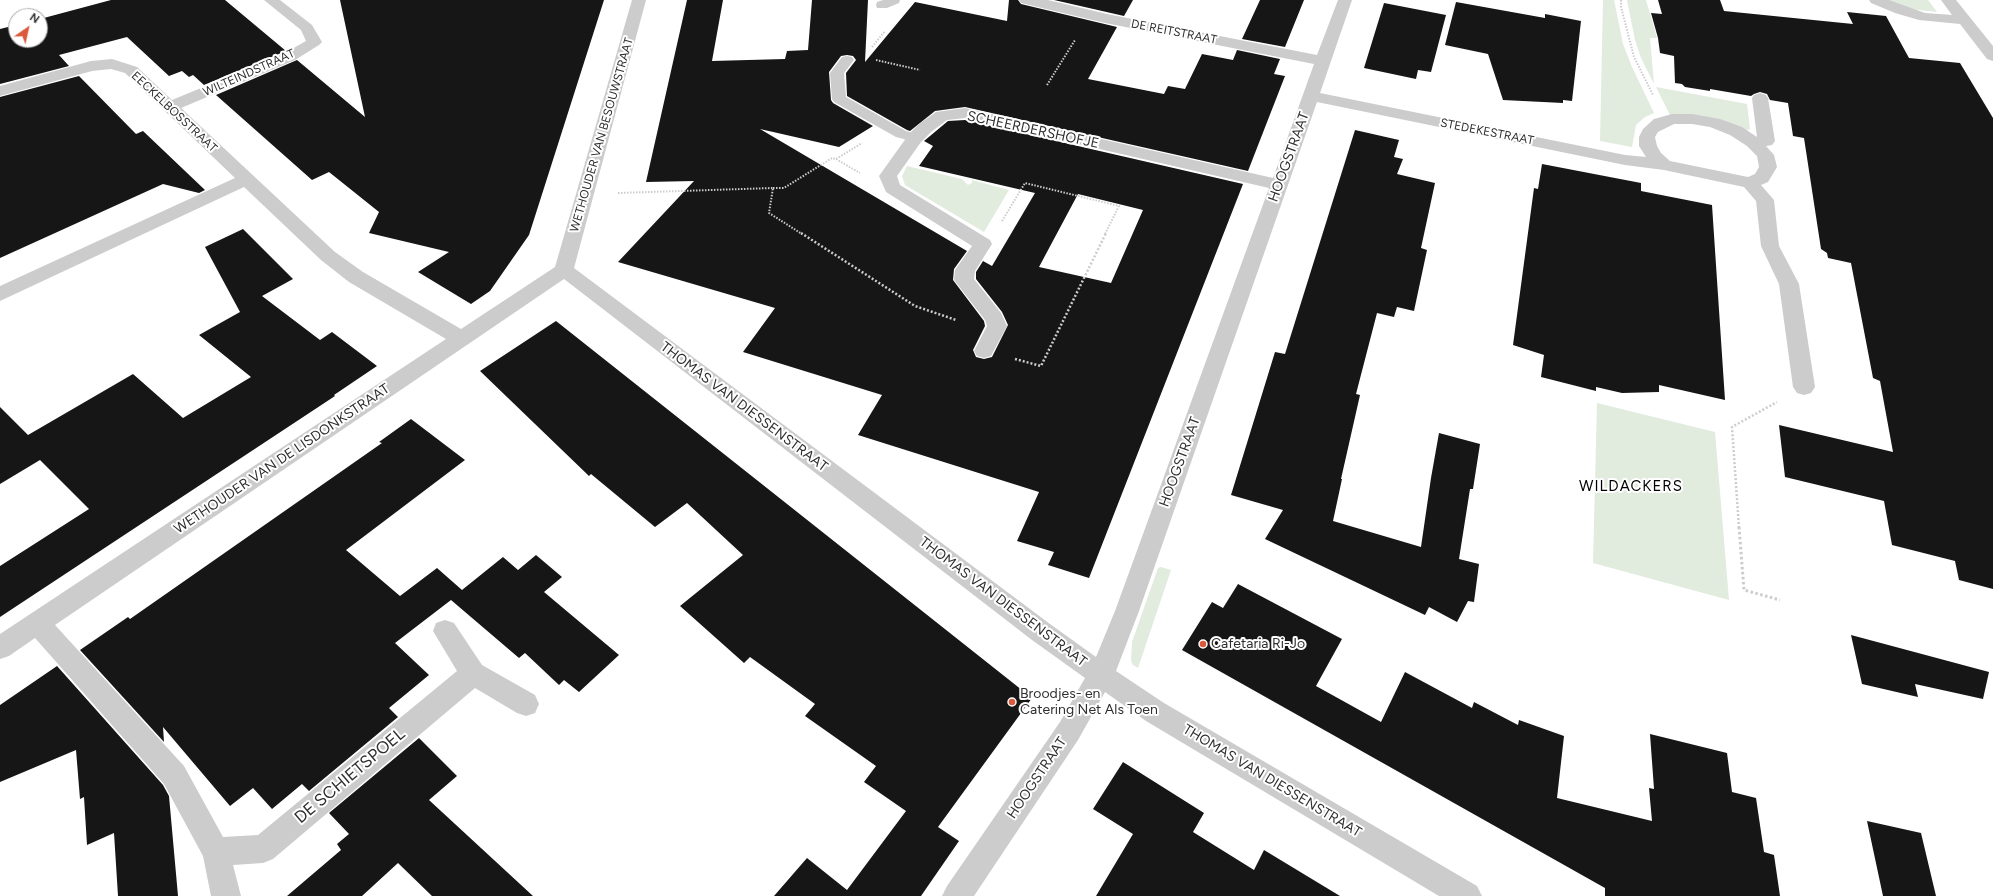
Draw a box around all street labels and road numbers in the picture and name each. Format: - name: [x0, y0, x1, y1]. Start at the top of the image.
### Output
- street label: DE REITSTRAAT: [1130, 17, 1218, 47]
- street label: WETHOUDER VAN BESOUWSTRAAT: [567, 36, 637, 234]
- street label: WILTEINDSTRAAT: [201, 46, 297, 100]
- street label: EECKELBOSSTRAAT: [128, 69, 220, 155]
- street label: SCHEERDERSHOFJE: [966, 108, 1100, 152]
- street label: HOOGSTRAAT: [1265, 110, 1313, 204]
- street label: STEDEKESTRAAT: [1439, 116, 1535, 148]
- street label: THOMAS VAN DIESSENSTRAAT: [657, 339, 831, 475]
- street label: WETHOUDER VAN DE LISDONKSTRAAT: [171, 380, 393, 538]
- street label: HOOGSTRAAT: [1156, 415, 1204, 509]
- street label: THOMAS VAN DIESSENSTRAAT: [916, 534, 1090, 670]
- street label: THOMAS VAN DIESSENSTRAAT: [1180, 721, 1364, 841]
- street label: DE SCHIETSPOEL: [291, 724, 409, 828]
- street label: HOOGSTRAAT: [1004, 734, 1070, 822]

